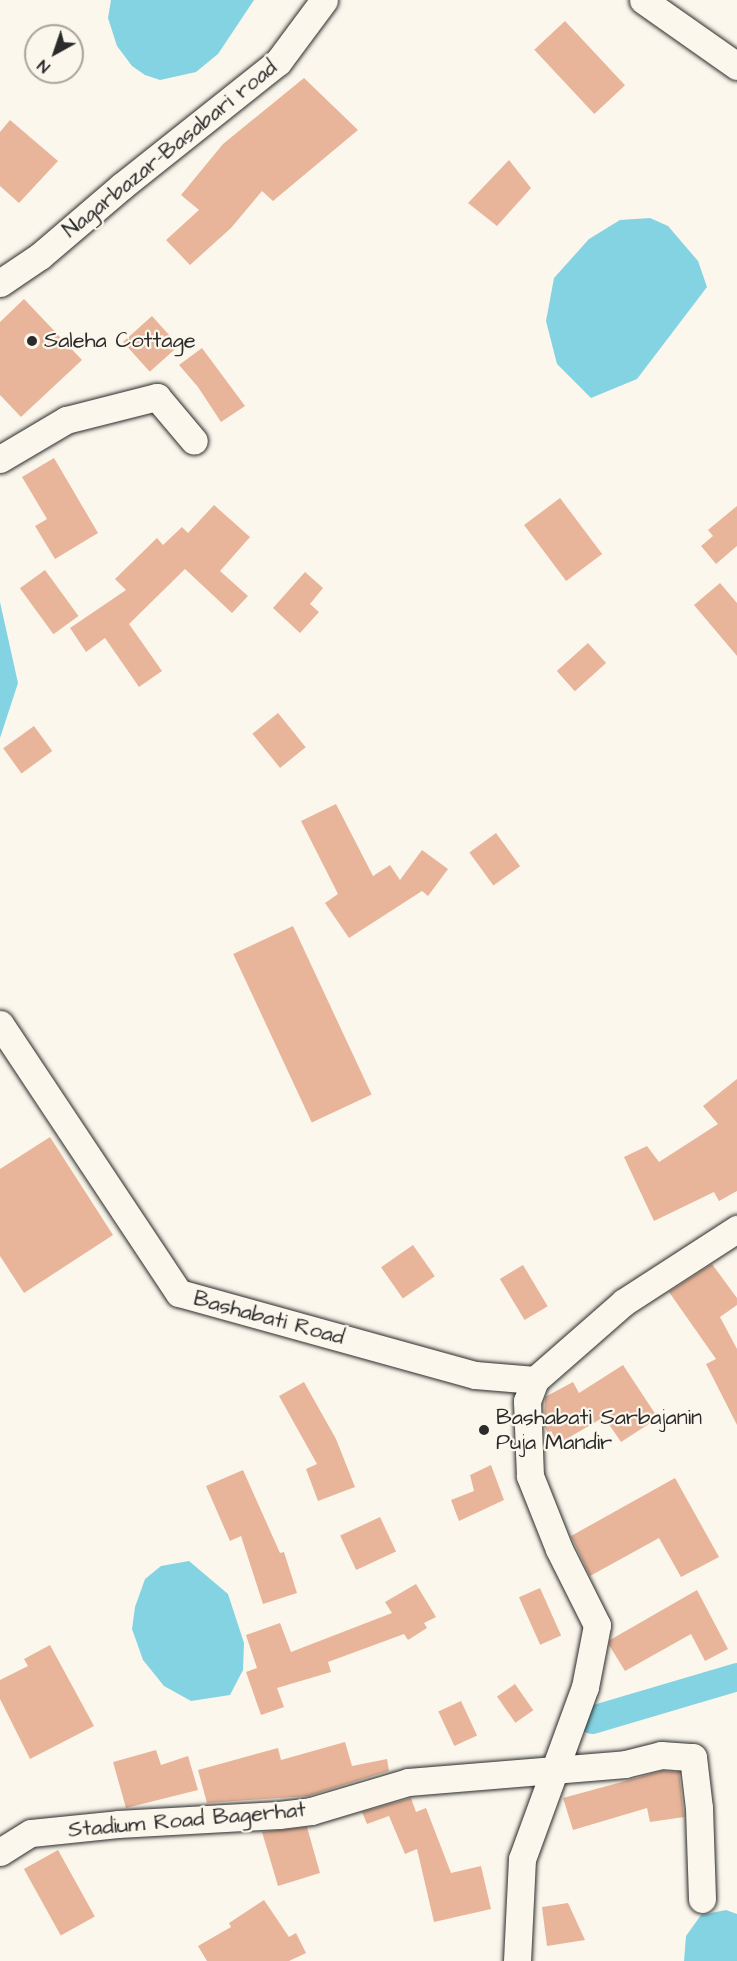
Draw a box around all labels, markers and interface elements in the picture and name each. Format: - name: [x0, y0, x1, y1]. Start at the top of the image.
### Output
- north arrow: [24, 24, 84, 84]
- street label: Nagarbazar-Basabari road: [57, 54, 283, 244]
- text: N: [33, 55, 55, 78]
- place label: Saleha Cottage: [44, 328, 196, 354]
- marker: Saleha Cottage: [25, 334, 39, 348]
- street label: Bashabati Road: [191, 1285, 347, 1351]
- place label: Bashabati Sarbajanin Puja Mandir: [496, 1404, 702, 1456]
- marker: Bashabati Sarbajanin Puja Mandir: [477, 1423, 491, 1437]
- street label: Stadium Road Bagerhat: [67, 1796, 307, 1844]

